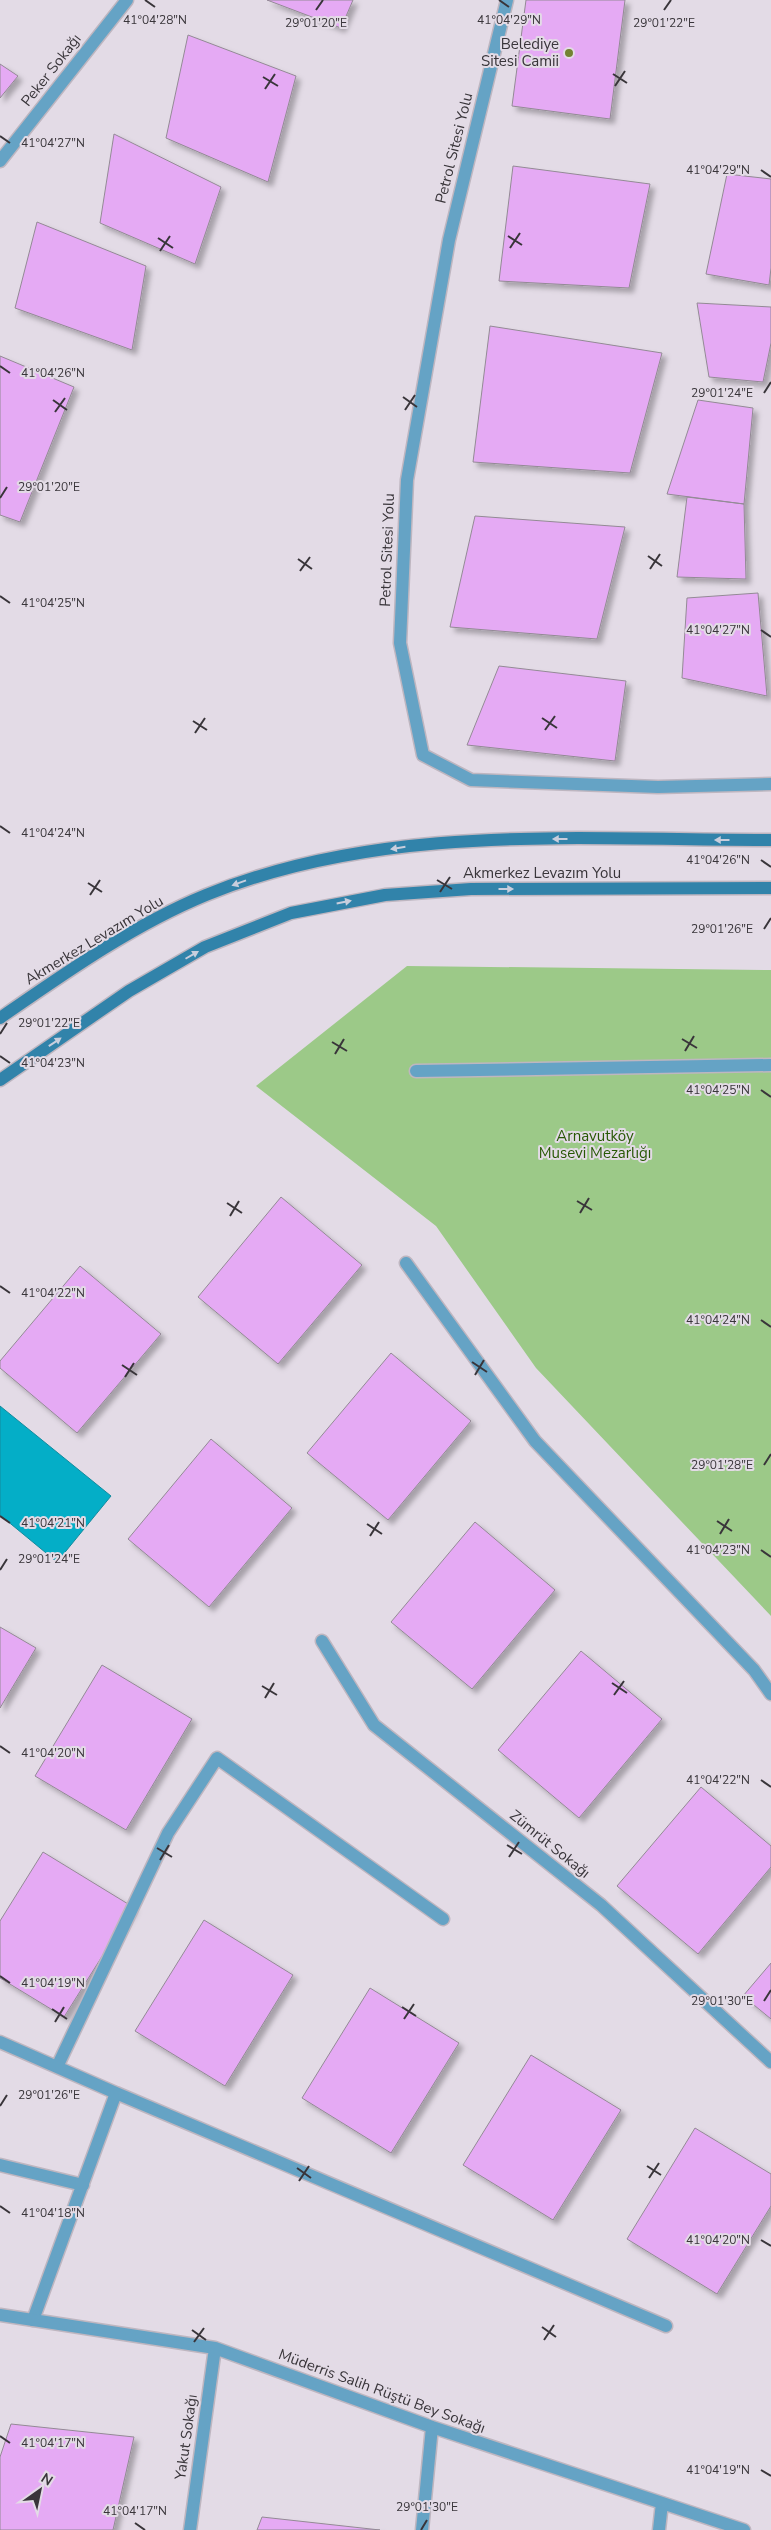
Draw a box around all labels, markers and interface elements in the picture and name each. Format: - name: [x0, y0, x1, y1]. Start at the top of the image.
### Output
- text: 41°04'28"N: [123, 12, 187, 28]
- text: 41°04'29"N: [477, 12, 541, 28]
- text: 29°01'20"E: [285, 15, 347, 31]
- text: 29°01'22"E: [633, 15, 695, 31]
- street label: Peker Sokağı: [16, 30, 86, 110]
- place label: Belediye Sitesi Camii: [481, 34, 559, 71]
- marker: Belediye Sitesi Camii: [563, 47, 575, 59]
- street label: Petrol Sitesi Yolu: [431, 90, 477, 206]
- text: 41°04'27"N: [21, 135, 85, 151]
- text: 41°04'29"N: [686, 162, 750, 178]
- text: 41°04'26"N: [21, 365, 85, 381]
- text: 29°01'24"E: [691, 385, 753, 401]
- text: 29°01'20"E: [18, 479, 80, 495]
- street label: Petrol Sitesi Yolu: [375, 493, 399, 607]
- text: 41°04'25"N: [21, 595, 85, 611]
- text: 41°04'27"N: [686, 622, 750, 638]
- text: 41°04'24"N: [21, 825, 85, 841]
- one-way arrow: [552, 835, 568, 843]
- one-way arrow: [714, 836, 730, 844]
- one-way arrow: [389, 844, 405, 852]
- text: 41°04'26"N: [686, 852, 750, 868]
- street label: Akmerkez Levazım Yolu: [463, 863, 621, 883]
- one-way arrow: [231, 879, 246, 887]
- one-way arrow: [498, 885, 514, 893]
- street label: Akmerkez Levazım Yolu: [21, 891, 167, 989]
- one-way arrow: [337, 898, 353, 906]
- text: 29°01'26"E: [691, 921, 753, 937]
- one-way arrow: [184, 951, 199, 959]
- text: 29°01'22"E: [18, 1015, 80, 1031]
- one-way arrow: [48, 1037, 61, 1047]
- text: 41°04'23"N: [21, 1055, 85, 1071]
- text: 41°04'25"N: [686, 1082, 750, 1098]
- park label: Arnavutköy Musevi Mezarlığı: [539, 1126, 651, 1163]
- text: 41°04'22"N: [21, 1285, 85, 1301]
- text: 41°04'24"N: [686, 1312, 750, 1328]
- text: 29°01'28"E: [691, 1457, 753, 1473]
- text: 41°04'21"N: [21, 1515, 85, 1531]
- text: 41°04'23"N: [686, 1542, 750, 1558]
- text: 29°01'24"E: [18, 1551, 80, 1567]
- text: 41°04'20"N: [21, 1745, 85, 1761]
- text: 41°04'22"N: [686, 1772, 750, 1788]
- street label: Zümrüt Sokağı: [506, 1805, 594, 1883]
- text: 41°04'19"N: [21, 1975, 85, 1991]
- text: 29°01'30"E: [691, 1993, 753, 2009]
- text: 29°01'26"E: [18, 2087, 80, 2103]
- text: 41°04'18"N: [21, 2205, 85, 2221]
- text: 41°04'20"N: [686, 2232, 750, 2248]
- street label: Müderris Salih Rüştü Bey Sokağı: [276, 2344, 488, 2438]
- street label: Yakut Sokağı: [170, 2393, 202, 2482]
- text: 41°04'17"N: [21, 2435, 85, 2451]
- text: 41°04'19"N: [686, 2462, 750, 2478]
- north arrow: [15, 2465, 65, 2515]
- text: N: [37, 2469, 56, 2490]
- text: 29°01'30"E: [396, 2499, 458, 2515]
- text: 41°04'17"N: [103, 2503, 167, 2519]

